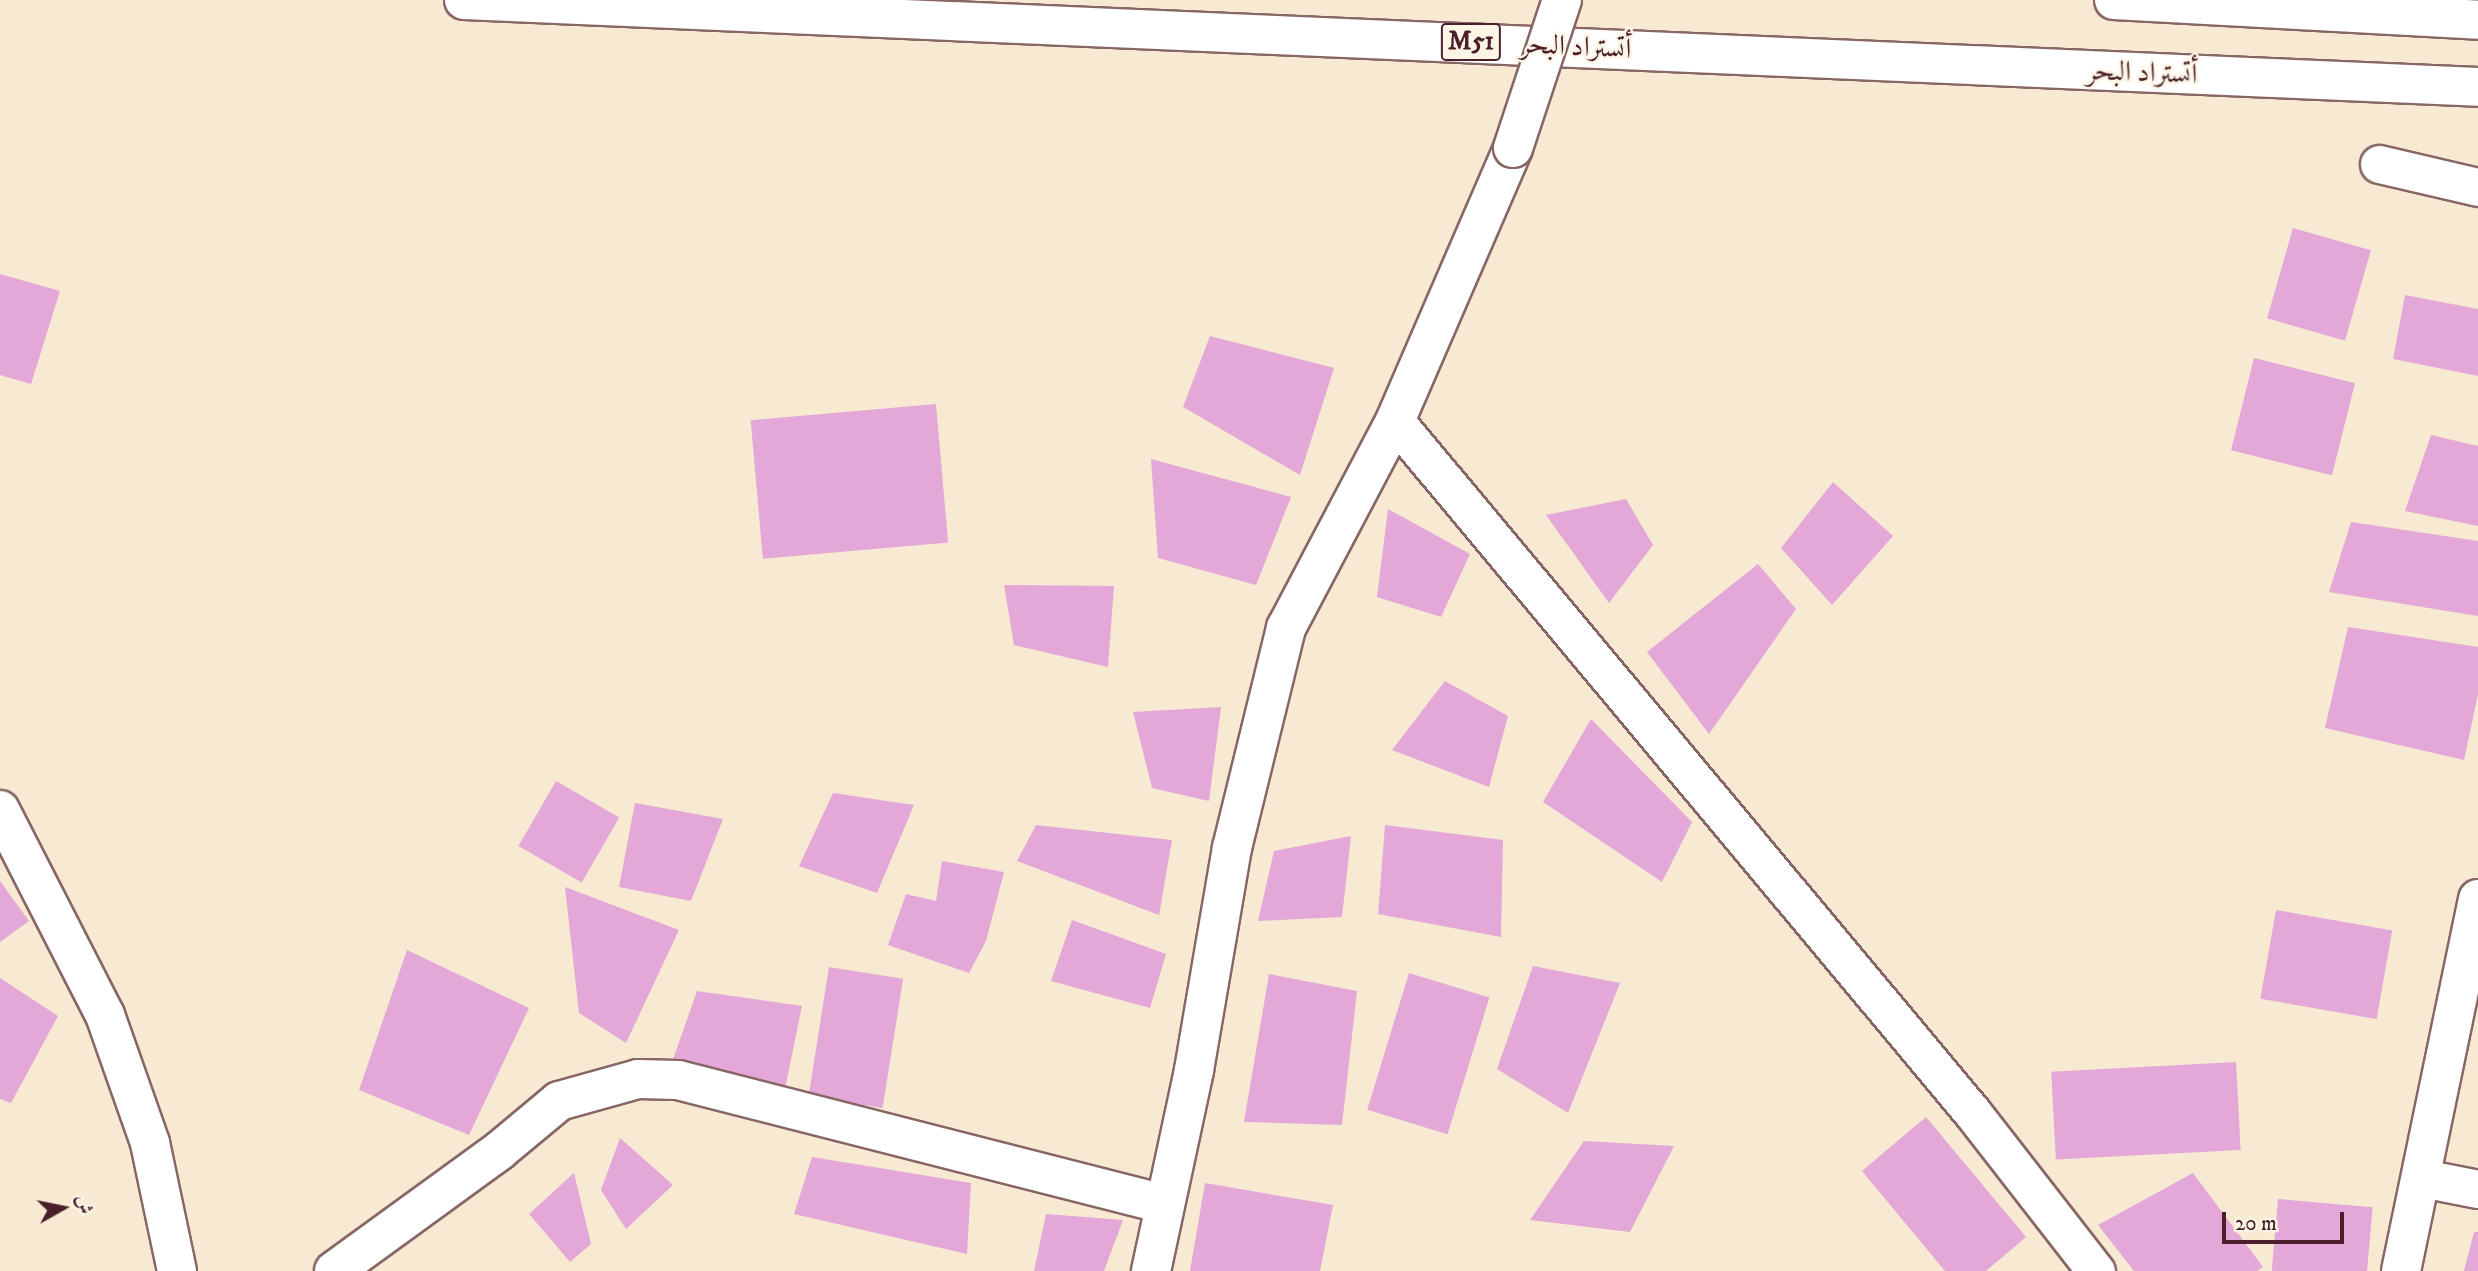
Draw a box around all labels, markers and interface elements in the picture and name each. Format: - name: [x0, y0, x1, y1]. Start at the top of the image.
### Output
- road number: M51: [1440, 20, 1502, 64]
- street label: أتستراد البحر: [1520, 27, 1632, 67]
- street label: أتستراد البحر: [2086, 54, 2198, 92]
- north arrow: [28, 1173, 98, 1243]
- text: ش: [71, 1194, 97, 1216]
- scale bar: [2226, 1198, 2348, 1242]
- text: 20 m: [2235, 1211, 2277, 1237]

